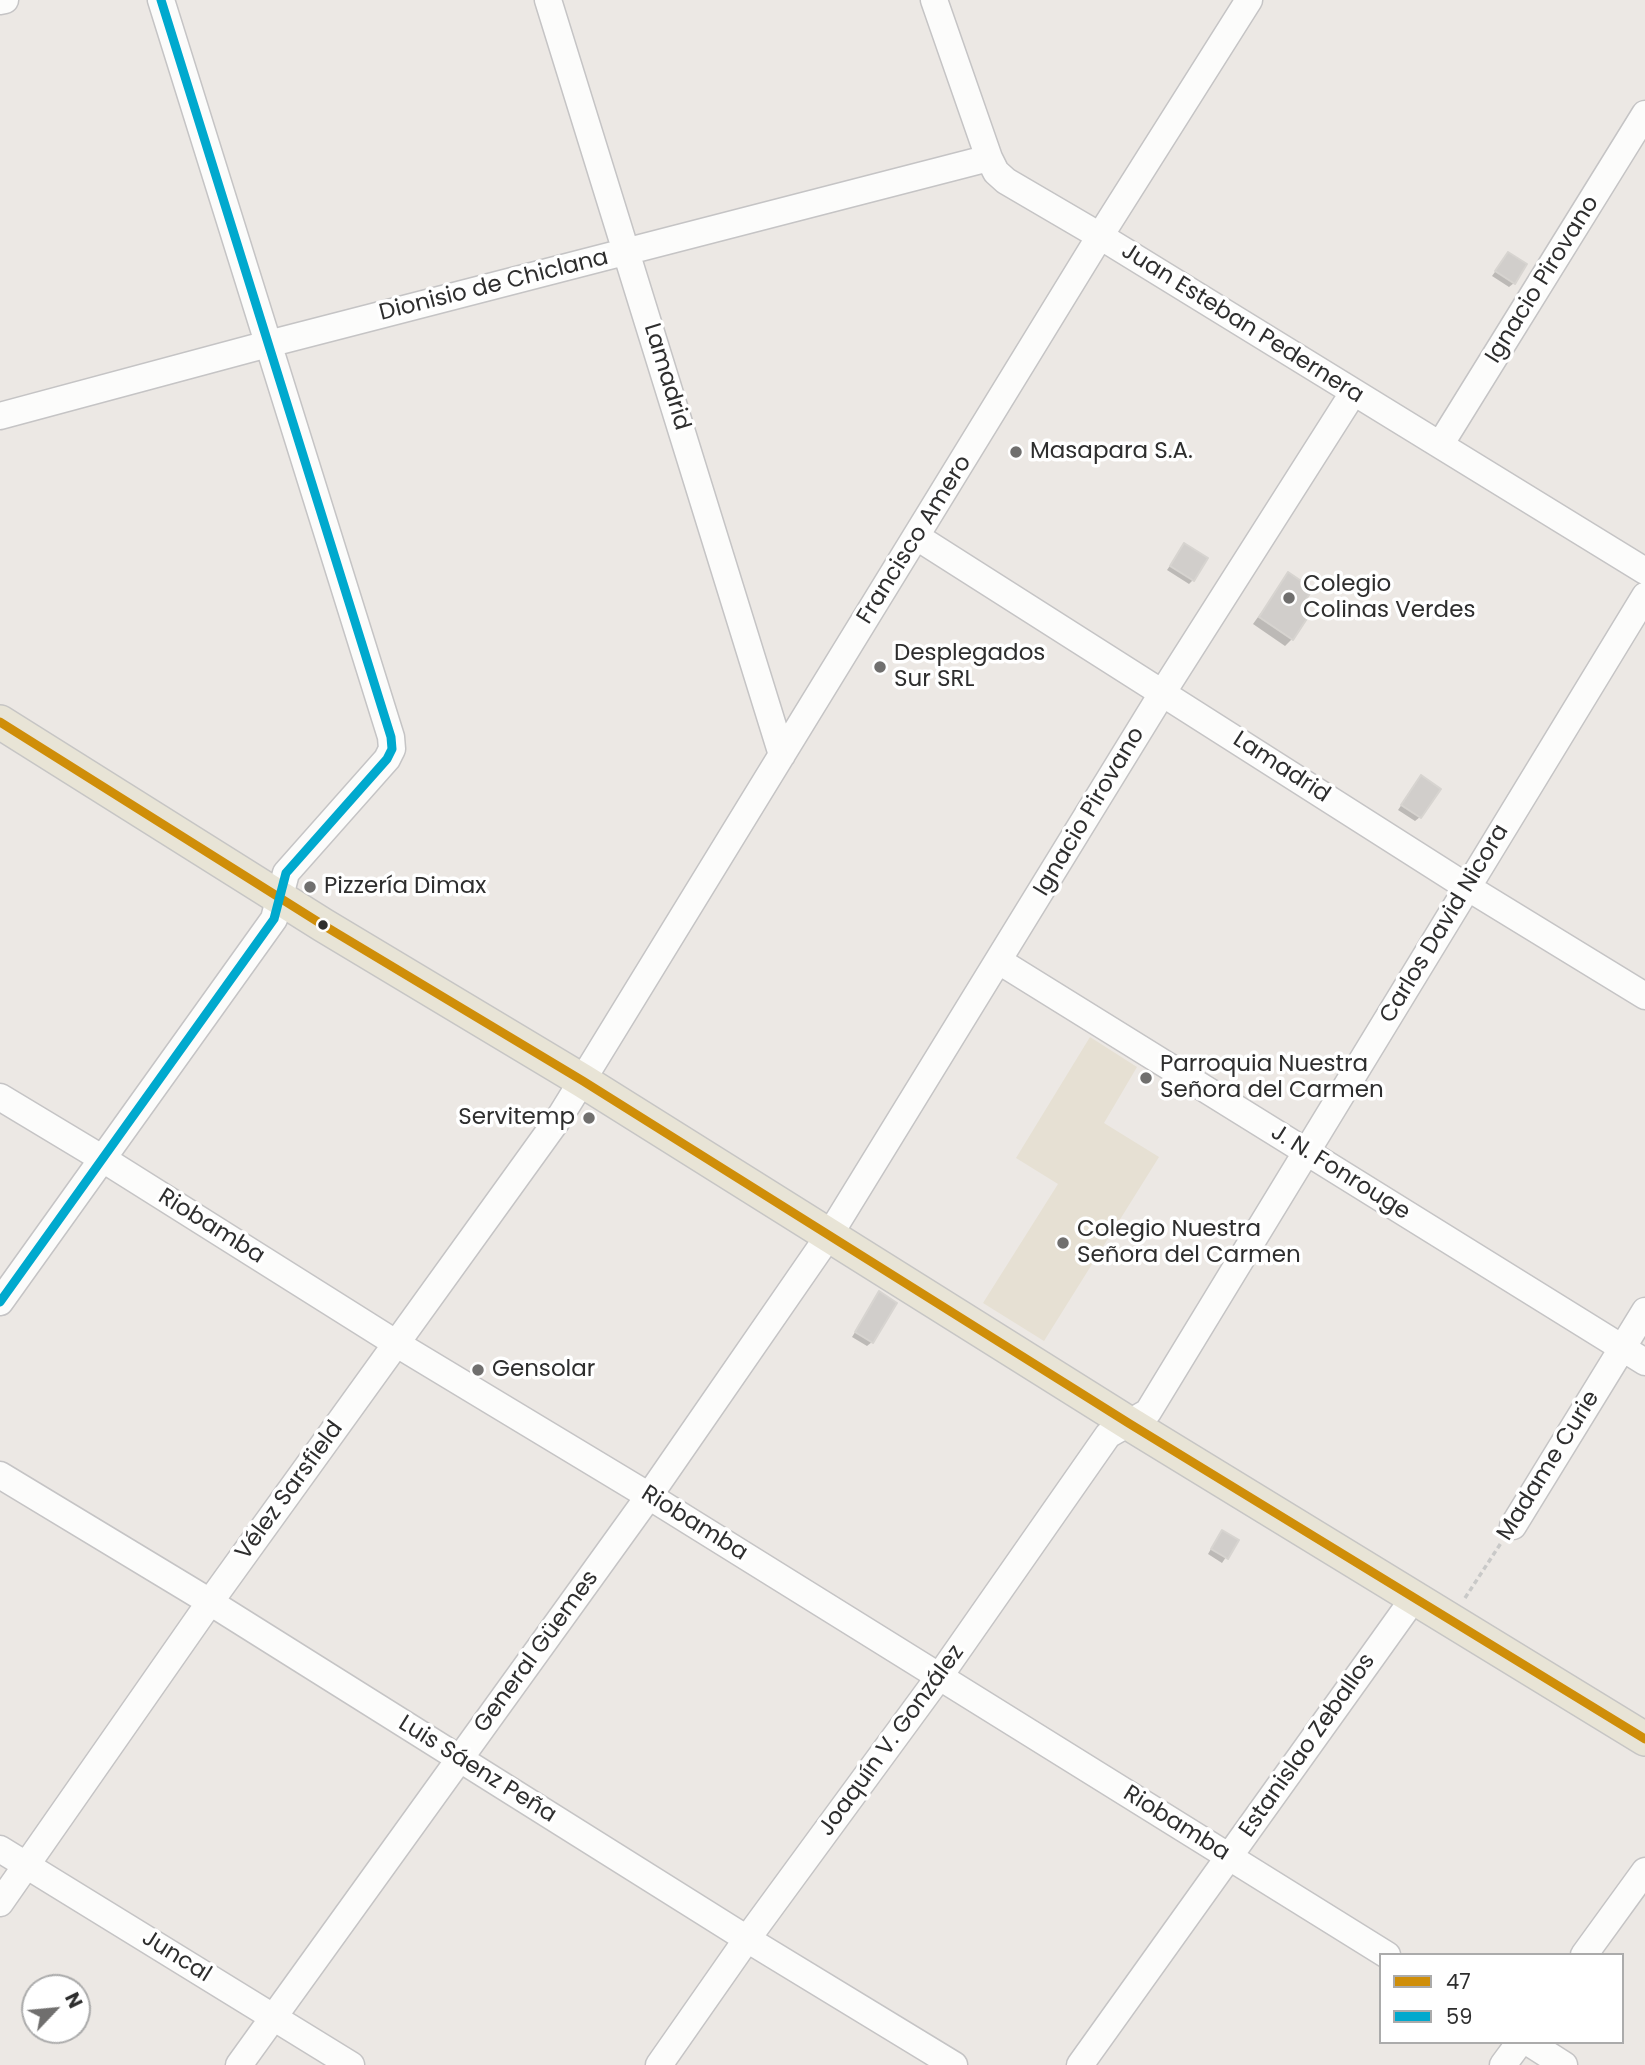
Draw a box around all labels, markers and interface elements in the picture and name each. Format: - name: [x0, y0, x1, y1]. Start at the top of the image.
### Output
- street label: Ignacio Pirovano: [1480, 191, 1606, 369]
- street label: Juan Esteban Pedernera: [1116, 238, 1368, 410]
- street label: Dionisio de Chiclana: [377, 244, 611, 328]
- street label: Lamadrid: [637, 320, 695, 434]
- place label: Masapara S.A.: [1030, 438, 1193, 466]
- marker: Masapara S.A.: [1008, 444, 1024, 460]
- street label: Francisco Amero: [852, 451, 978, 629]
- place label: Colegio Colinas Verdes: [1303, 571, 1475, 625]
- marker: Colegio Colinas Verdes: [1281, 590, 1297, 606]
- place label: Desplegados Sur SRL: [894, 640, 1045, 694]
- marker: Desplegados Sur SRL: [872, 659, 888, 675]
- street label: Ignacio Pirovano: [1029, 723, 1151, 901]
- street label: Lamadrid: [1227, 726, 1335, 810]
- street label: Carlos David Nicora: [1375, 820, 1515, 1028]
- place label: Pizzería Dimax: [324, 873, 486, 901]
- marker: Pizzería Dimax: [302, 879, 318, 895]
- unlabelled marker: [316, 918, 330, 932]
- place label: Parroquia Nuestra Señora del Carmen: [1160, 1051, 1384, 1105]
- marker: Parroquia Nuestra Señora del Carmen: [1138, 1070, 1154, 1086]
- place label: Servitemp: [458, 1104, 575, 1132]
- marker: Servitemp: [581, 1110, 597, 1126]
- street label: J. N. Fonrouge: [1265, 1119, 1415, 1227]
- street label: Riobamba: [153, 1183, 269, 1271]
- place label: Colegio Nuestra Señora del Carmen: [1077, 1216, 1301, 1270]
- marker: Colegio Nuestra Señora del Carmen: [1055, 1235, 1071, 1251]
- place label: Gensolar: [492, 1356, 595, 1384]
- marker: Gensolar: [470, 1362, 486, 1378]
- street label: Madame Curie: [1492, 1386, 1606, 1546]
- street label: Vélez Sarsfield: [230, 1416, 350, 1566]
- street label: Riobamba: [636, 1480, 752, 1568]
- street label: General Güemes: [469, 1565, 605, 1739]
- street label: Joaquín V. González: [813, 1640, 971, 1842]
- street label: Estanislao Zeballos: [1234, 1649, 1382, 1843]
- street label: Luis Sáenz Peña: [393, 1710, 561, 1830]
- street label: Riobamba: [1118, 1780, 1234, 1868]
- street label: Juncal: [136, 1925, 216, 1989]
- legend: [1379, 1953, 1624, 2044]
- text: 47: [1446, 1967, 1471, 1996]
- north arrow: [21, 1974, 91, 2044]
- text: N: [58, 1988, 89, 2013]
- text: 59: [1446, 2002, 1472, 2031]

